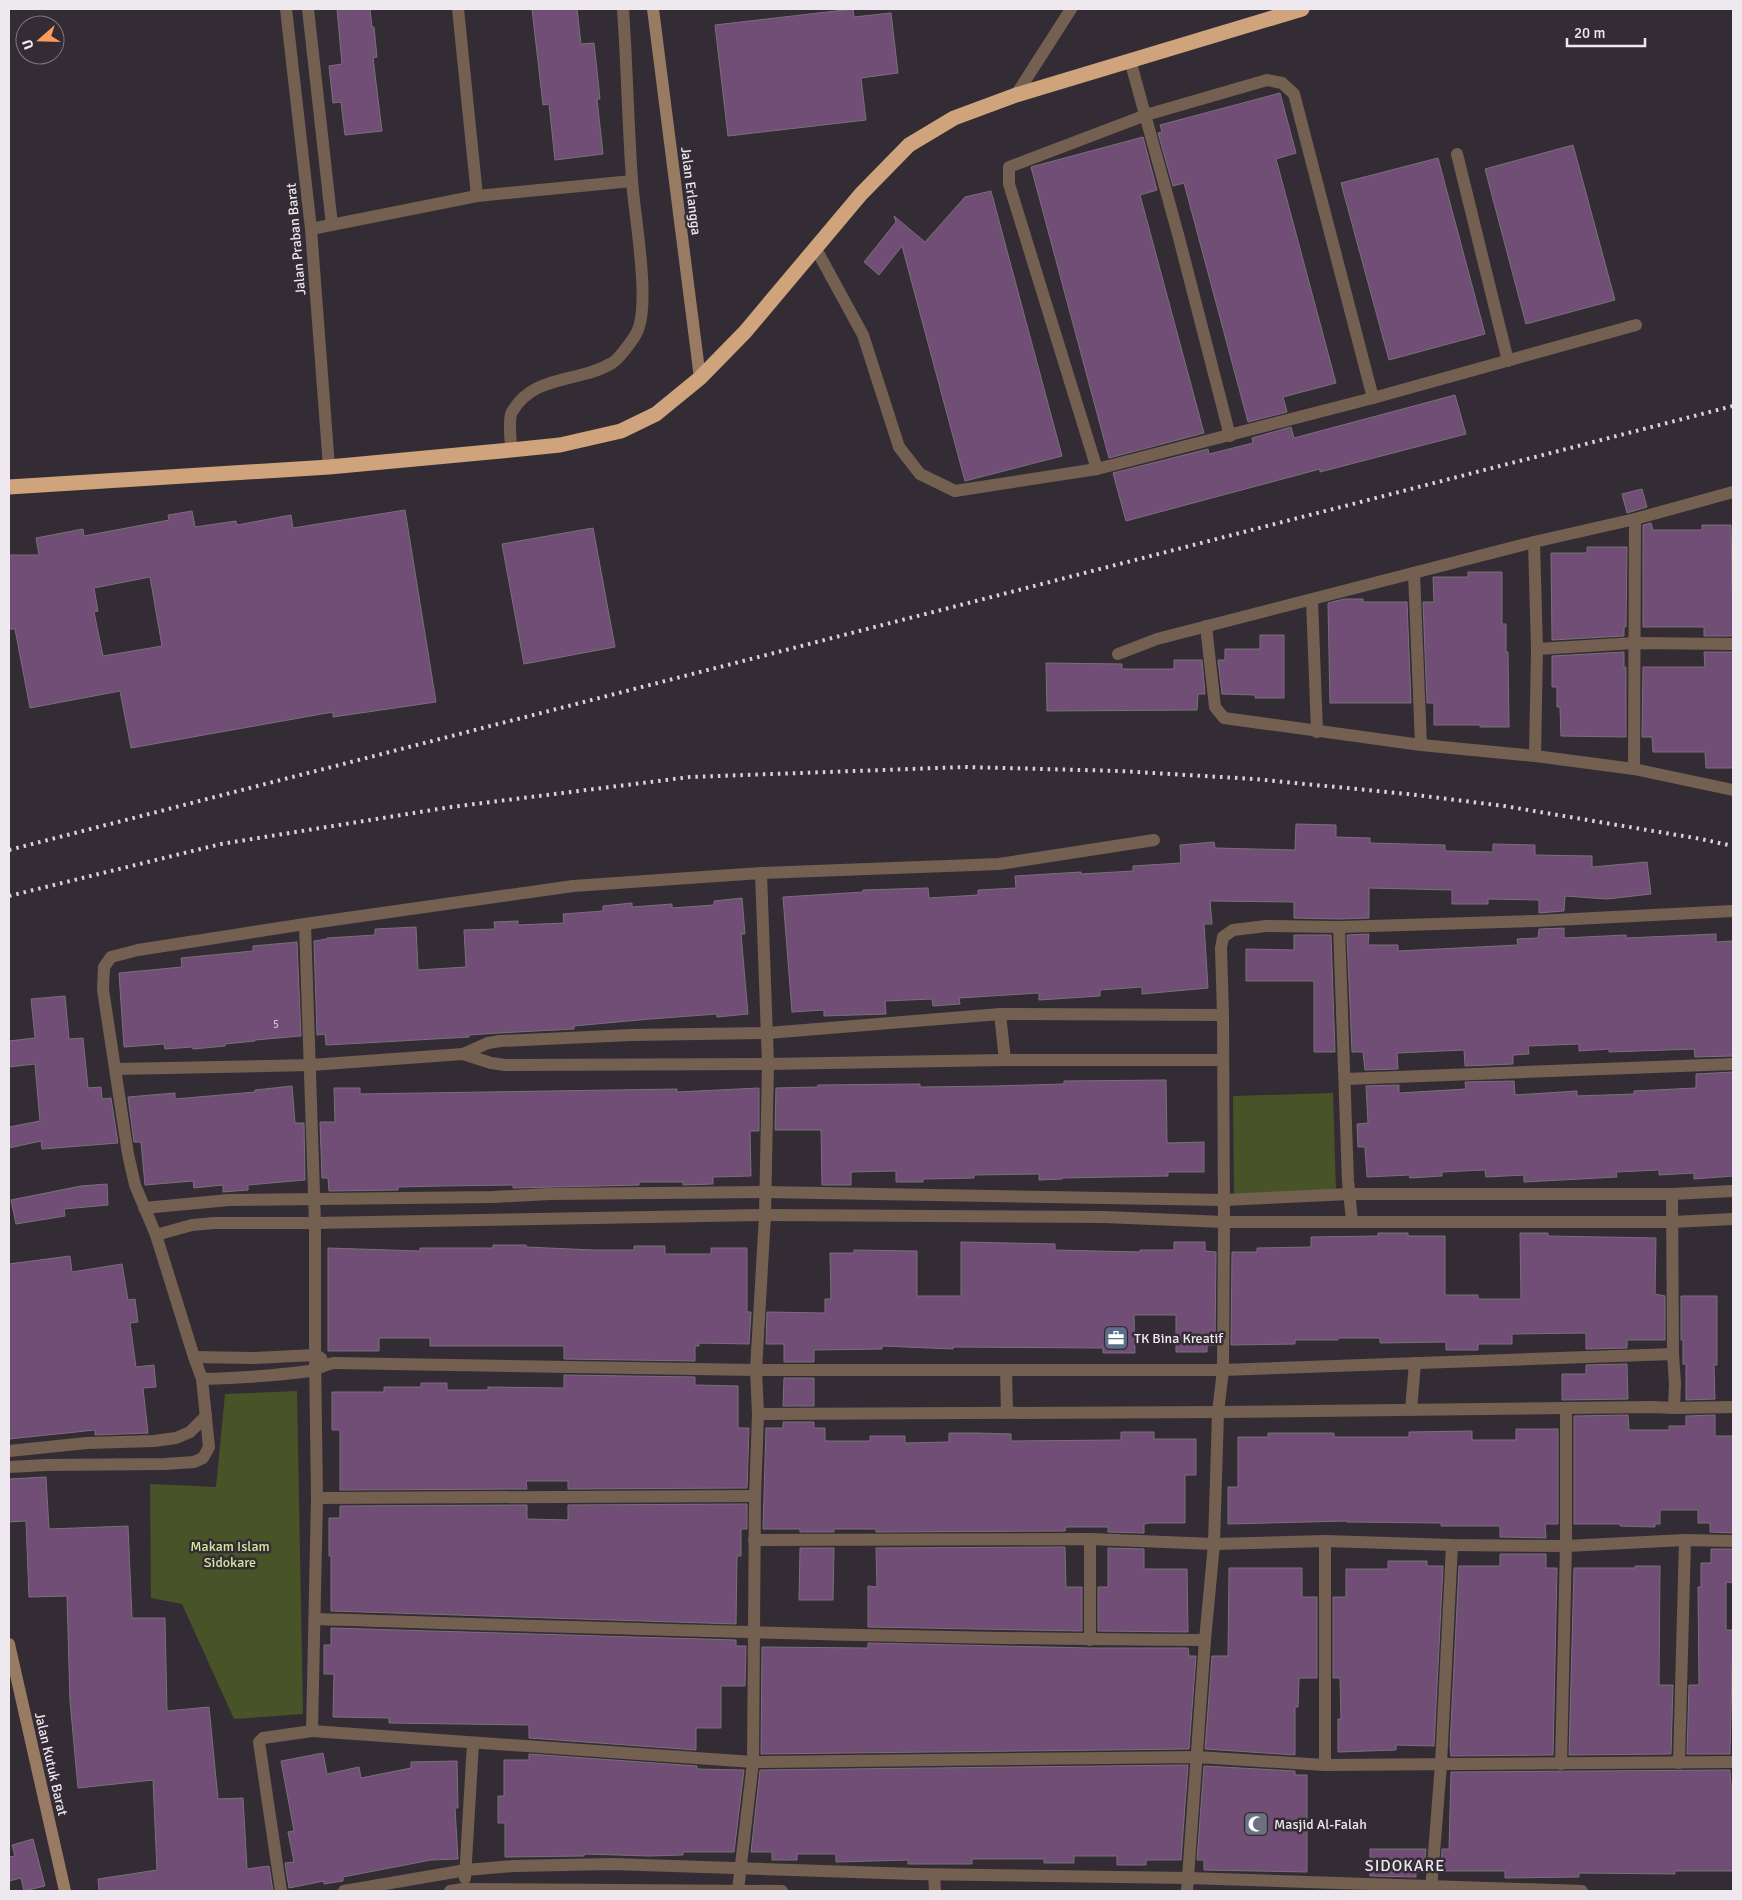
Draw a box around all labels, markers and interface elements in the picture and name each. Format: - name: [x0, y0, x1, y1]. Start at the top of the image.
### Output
- north arrow: [15, 15, 65, 65]
- scale bar: [1567, 15, 1644, 47]
- text: 20 m: [1574, 24, 1605, 42]
- text: U: [19, 37, 38, 52]
- street label: Jalan Erlangga: [677, 146, 705, 236]
- street label: Jalan Praban Barat: [283, 182, 309, 296]
- house number: 5: [273, 1018, 279, 1031]
- office icon: TK Bina Kreatif: [1103, 1325, 1129, 1351]
- place label: TK Bina Kreatif: [1134, 1330, 1224, 1347]
- park label: Makam Islam Sidokare: [190, 1538, 270, 1571]
- street label: Jalan Kutuk Barat: [31, 1711, 71, 1818]
- mosque icon: Masjid Al-Falah: [1243, 1811, 1269, 1837]
- place label: Masjid Al-Falah: [1274, 1816, 1367, 1833]
- district label: SIDOKARE: [1365, 1856, 1445, 1876]

